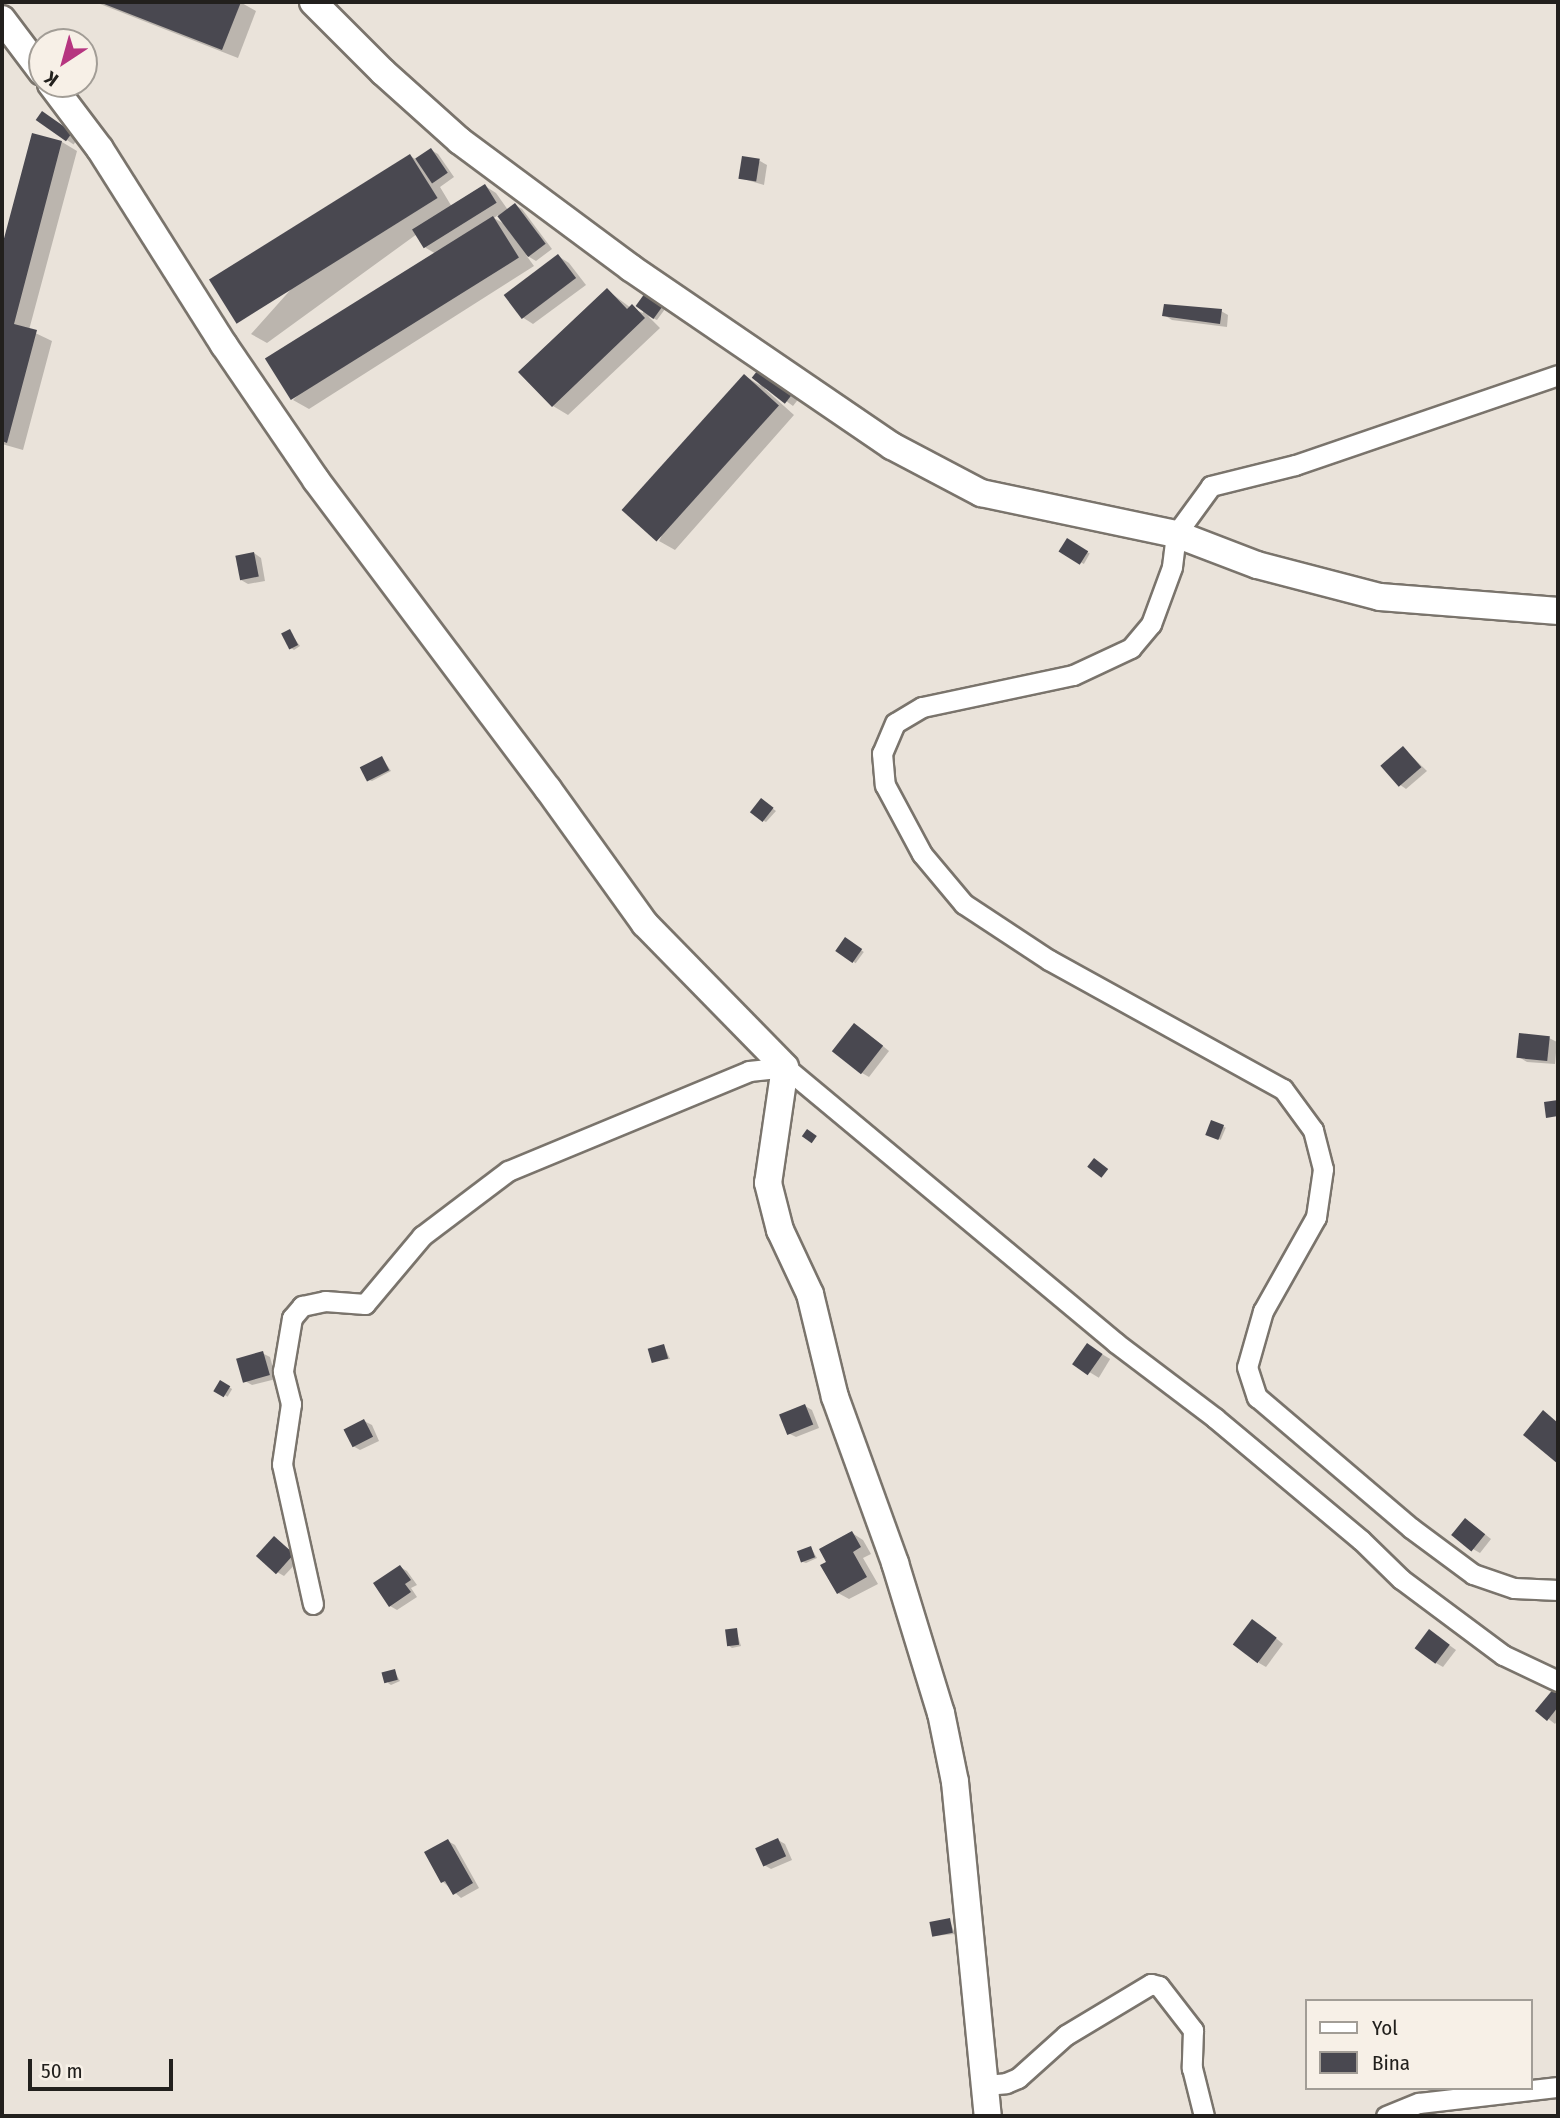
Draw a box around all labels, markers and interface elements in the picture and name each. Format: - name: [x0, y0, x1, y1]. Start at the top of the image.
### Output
- north arrow: [28, 28, 98, 98]
- text: K: [40, 66, 63, 91]
- legend: [1304, 1999, 1532, 2090]
- text: Yol: [1372, 2015, 1398, 2041]
- scale bar: [32, 2044, 177, 2088]
- text: Bina: [1372, 2050, 1410, 2076]
- text: 50 m: [41, 2058, 83, 2084]

